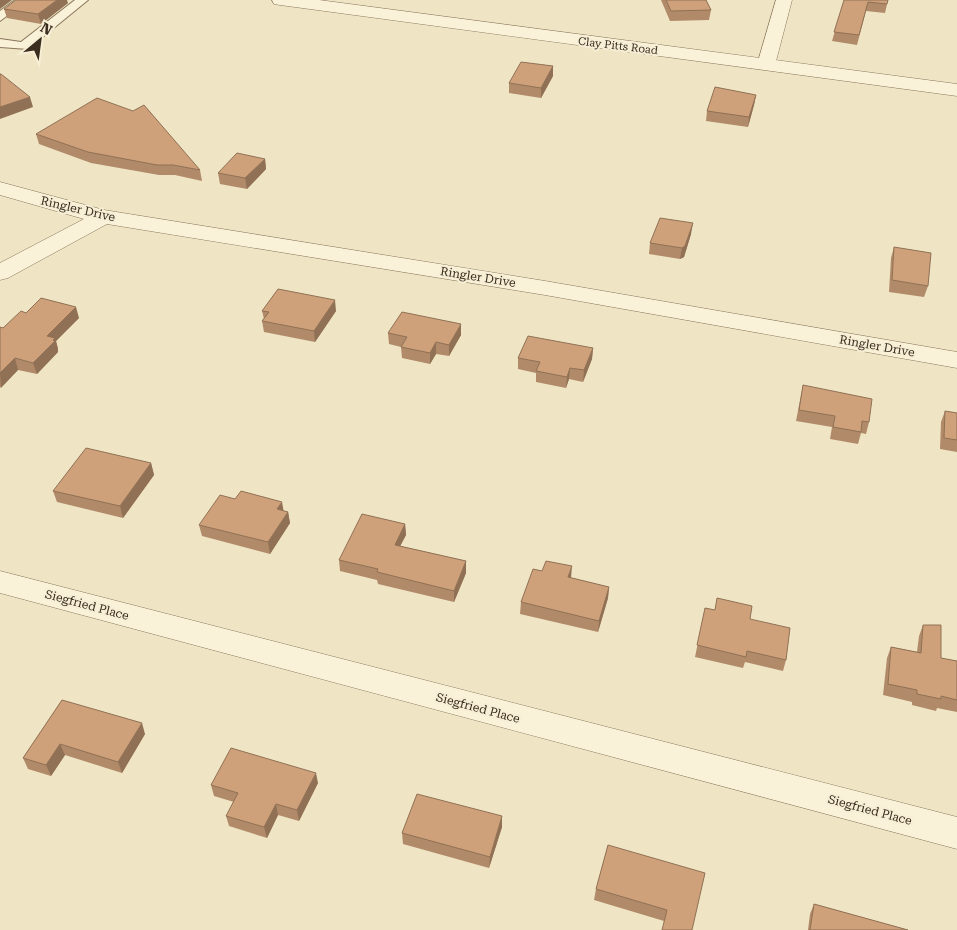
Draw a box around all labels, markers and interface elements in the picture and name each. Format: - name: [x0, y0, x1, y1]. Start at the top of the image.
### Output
- north arrow: [15, 15, 65, 65]
- text: N: [38, 19, 55, 38]
- street label: Clay Pitts Road: [577, 35, 659, 57]
- street label: Ringler Drive: [39, 194, 117, 224]
- street label: Ringler Drive: [439, 264, 517, 290]
- street label: Ringler Drive: [838, 332, 916, 360]
- street label: Siegfried Place: [43, 587, 131, 623]
- street label: Siegfried Place: [434, 690, 522, 726]
- street label: Siegfried Place: [826, 792, 914, 828]

